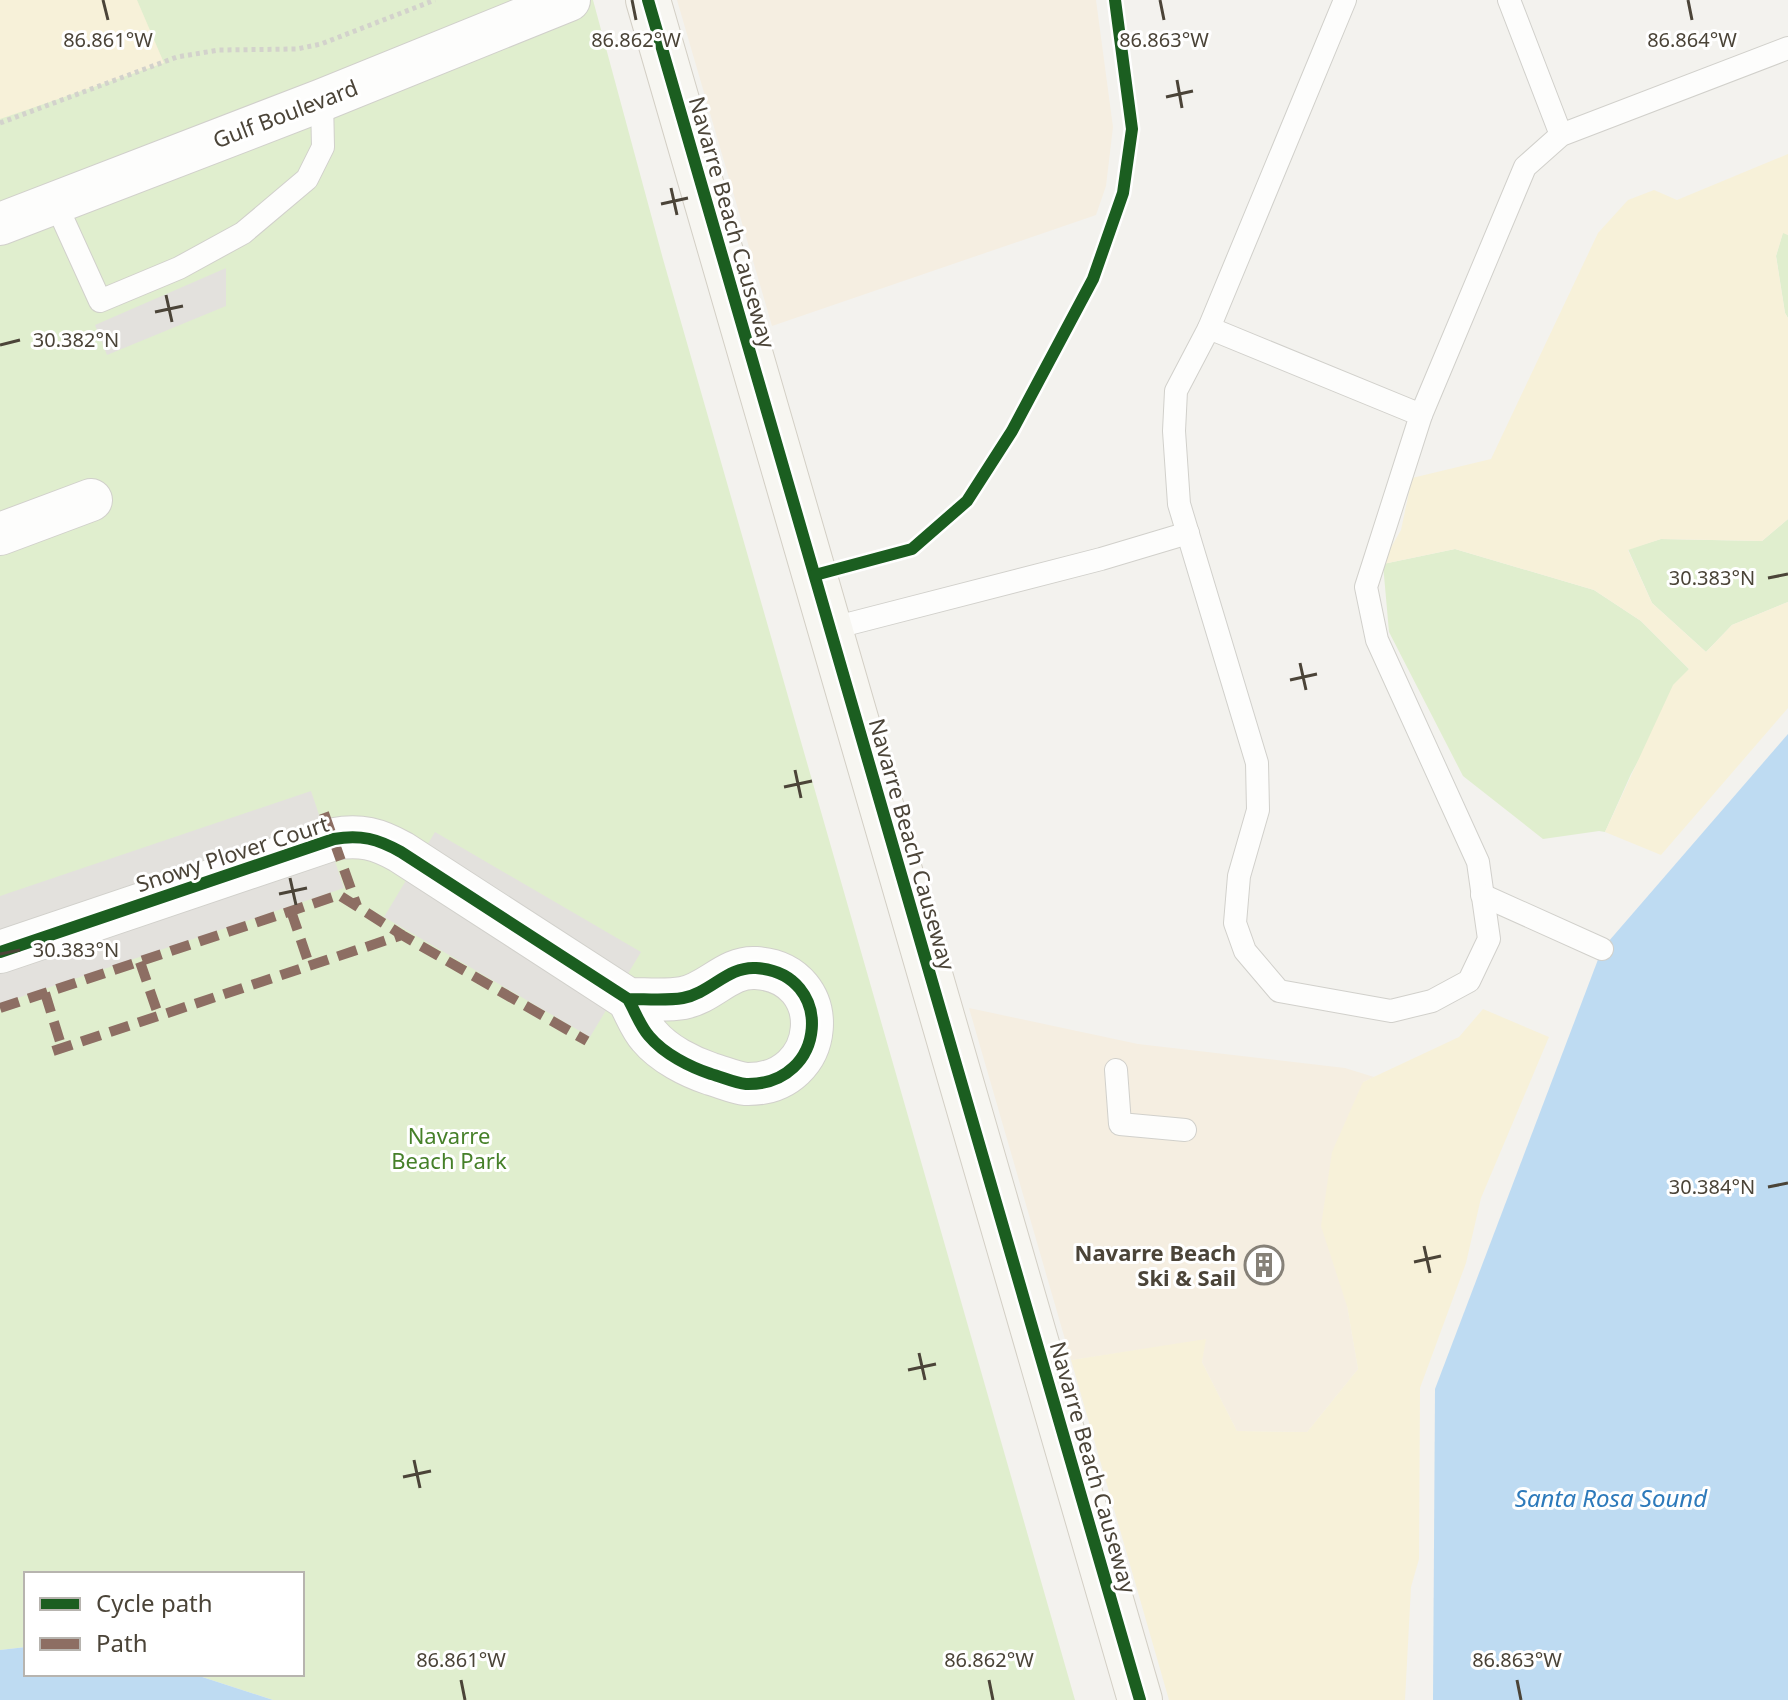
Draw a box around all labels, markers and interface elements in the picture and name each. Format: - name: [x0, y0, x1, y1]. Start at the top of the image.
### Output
- text: 86.861°W: [63, 26, 153, 53]
- text: 86.862°W: [591, 26, 681, 53]
- text: 86.863°W: [1119, 26, 1209, 53]
- text: 86.864°W: [1647, 26, 1737, 53]
- street label: Gulf Boulevard: [208, 72, 362, 154]
- street label: Navarre Beach Causeway: [683, 93, 784, 352]
- text: 30.382°N: [33, 326, 119, 353]
- text: 30.383°N: [1669, 564, 1755, 591]
- street label: Navarre Beach Causeway: [863, 715, 964, 974]
- street label: Snowy Plover Court: [132, 808, 332, 898]
- text: 30.383°N: [33, 936, 119, 963]
- park label: Navarre Beach Park: [391, 1120, 507, 1175]
- text: 30.384°N: [1669, 1173, 1755, 1200]
- place label: Navarre Beach Ski & Sail: [1075, 1237, 1236, 1292]
- building icon: Navarre Beach Ski & Sail: [1243, 1244, 1285, 1286]
- street label: Navarre Beach Causeway: [1044, 1338, 1145, 1597]
- water label: Santa Rosa Sound: [1515, 1481, 1708, 1514]
- legend: [24, 1572, 304, 1676]
- text: Cycle path: [96, 1586, 213, 1619]
- text: Path: [96, 1626, 147, 1659]
- text: 86.861°W: [416, 1646, 506, 1673]
- text: 86.862°W: [944, 1646, 1034, 1673]
- text: 86.863°W: [1472, 1646, 1562, 1673]

